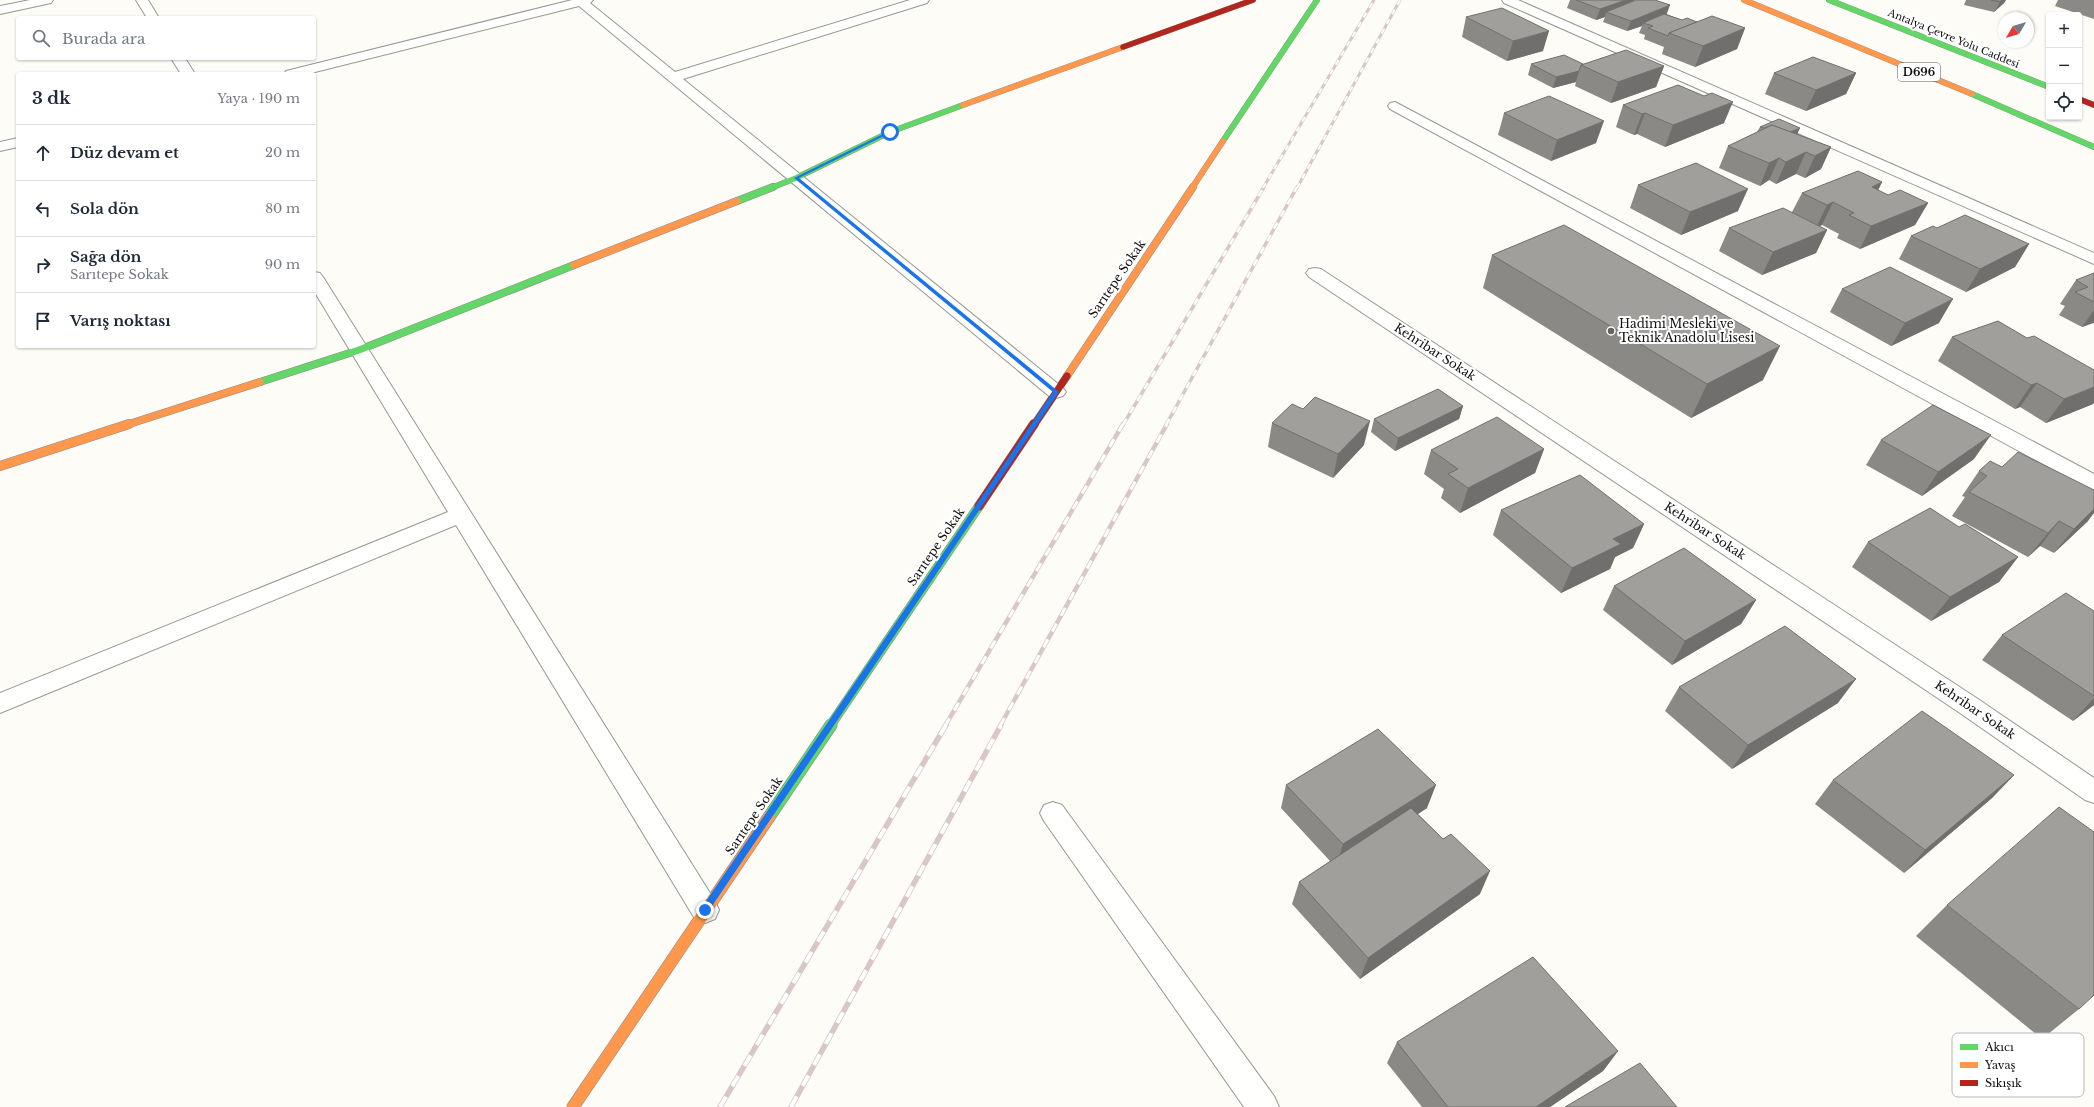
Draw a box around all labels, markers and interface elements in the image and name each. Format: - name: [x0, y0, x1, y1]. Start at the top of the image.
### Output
- street label: Antalya Çevre Yolu Caddesi: [1885, 6, 2022, 71]
- north arrow: [1998, 12, 2034, 48]
- map controls: [2046, 12, 2082, 120]
- button: +: [2046, 12, 2082, 48]
- search box: [16, 16, 316, 60]
- icon: search: [30, 27, 52, 49]
- text: Burada ara: [62, 29, 145, 48]
- button: −: [2046, 48, 2082, 84]
- road number: D696: [1898, 63, 1940, 81]
- button: locate: [2046, 84, 2082, 120]
- text: 3 dk: [32, 88, 70, 109]
- text: Yaya · 190 m: [217, 90, 300, 107]
- route start: [881, 123, 899, 141]
- icon: ahead: [32, 142, 54, 164]
- text: Düz devam et: [70, 143, 179, 162]
- text: 20 m: [265, 144, 300, 161]
- icon: left: [32, 198, 54, 220]
- text: Sola dön: [70, 199, 139, 218]
- text: 80 m: [265, 200, 300, 217]
- street label: Sarıtepe Sokak: [1085, 236, 1149, 321]
- text: Sağa dön: [70, 247, 142, 266]
- icon: right: [32, 254, 54, 276]
- text: 90 m: [265, 256, 300, 273]
- text: Sarıtepe Sokak: [70, 266, 169, 283]
- icon: arrive: [32, 310, 54, 332]
- text: Varış noktası: [70, 311, 171, 330]
- place label: Hadimi Mesleki ve Teknik Anadolu Lisesi: [1619, 316, 1754, 345]
- street label: Kehribar Sokak: [1392, 320, 1479, 384]
- marker: Hadimi Mesleki ve Teknik Anadolu Lisesi: [1606, 326, 1616, 336]
- street label: Kehribar Sokak: [1662, 499, 1749, 563]
- street label: Sarıtepe Sokak: [904, 504, 968, 589]
- street label: Kehribar Sokak: [1932, 677, 2019, 743]
- street label: Sarıtepe Sokak: [722, 773, 786, 858]
- route end: [696, 901, 714, 919]
- legend: [1952, 1033, 2084, 1097]
- text: Akıcı: [1984, 1040, 2014, 1054]
- text: Yavaş: [1984, 1058, 2016, 1072]
- text: Sıkışık: [1985, 1076, 2022, 1090]

